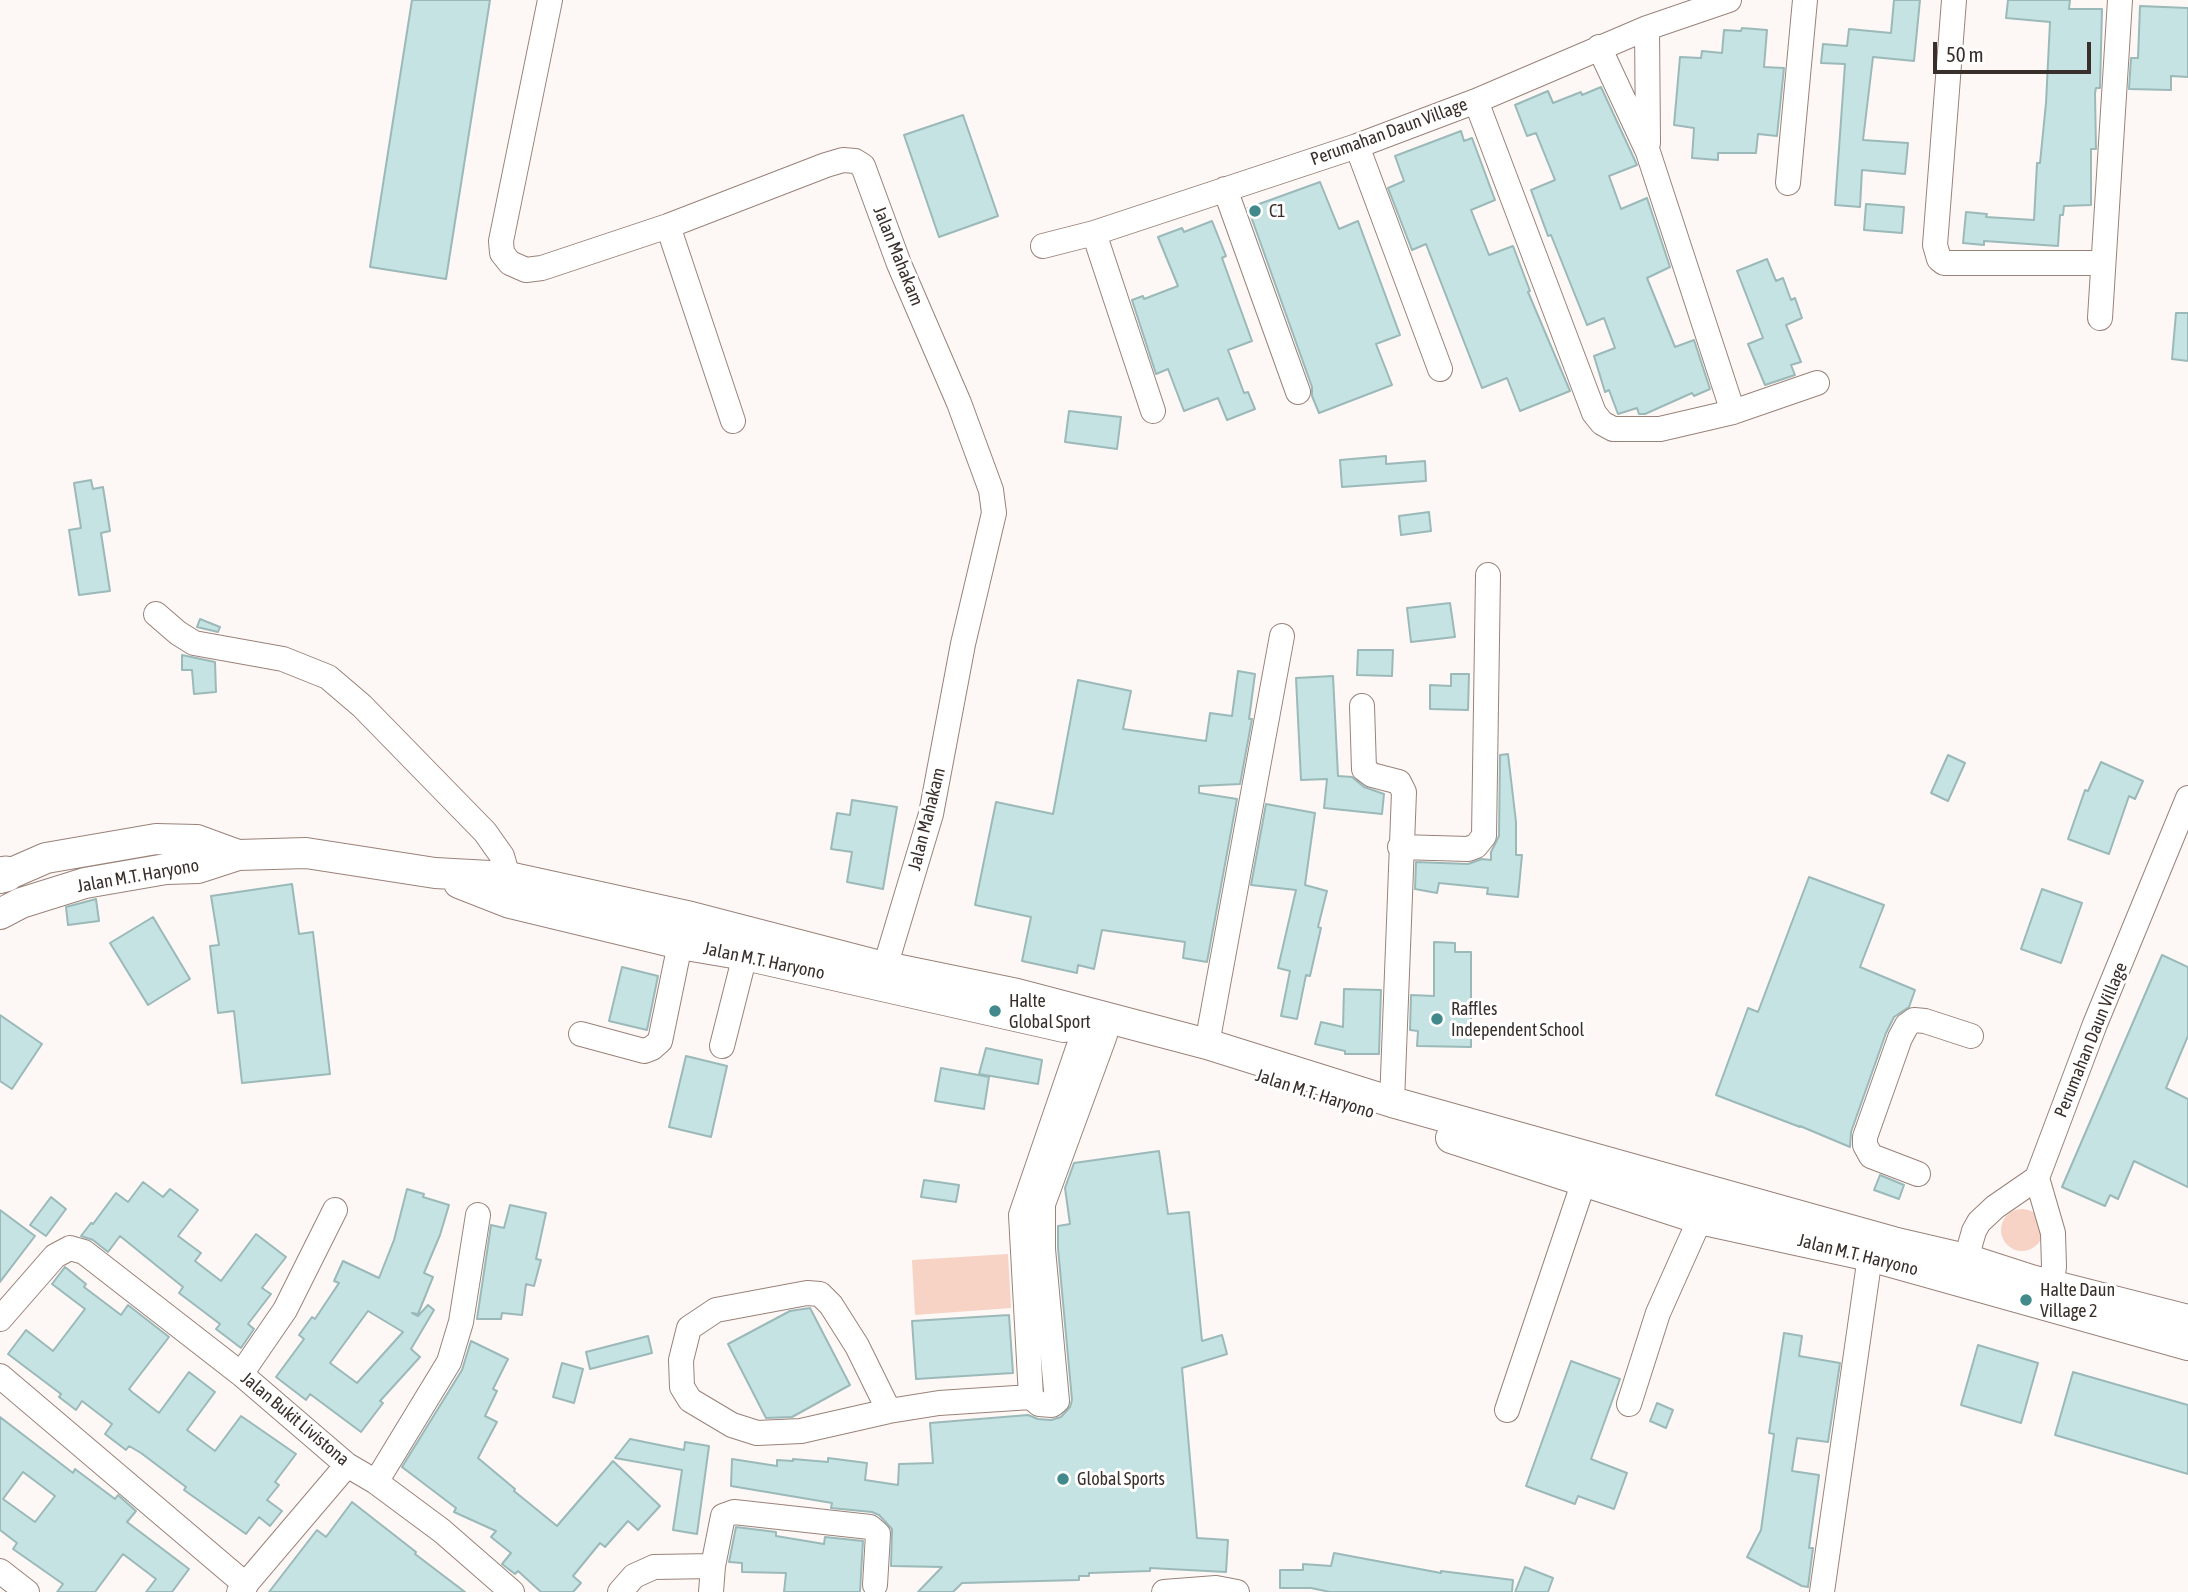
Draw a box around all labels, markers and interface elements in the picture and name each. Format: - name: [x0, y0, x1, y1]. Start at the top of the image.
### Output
- scale bar: [1936, 28, 2094, 72]
- text: 50 m: [1946, 42, 1984, 66]
- street label: Perumahan Daun Village: [1308, 94, 1470, 170]
- place label: C1: [1269, 200, 1286, 222]
- street label: Jalan Mahakam: [868, 203, 928, 309]
- marker: C1: [1247, 203, 1263, 219]
- street label: Jalan Mahakam: [904, 765, 950, 873]
- street label: Jalan M.T. Haryono: [75, 855, 201, 897]
- street label: Jalan M.T. Haryono: [701, 938, 827, 984]
- street label: Perumahan Daun Village: [2050, 959, 2132, 1121]
- place label: Halte Global Sport: [1009, 990, 1091, 1032]
- place label: Raffles Independent School: [1451, 998, 1584, 1040]
- marker: Halte Global Sport: [987, 1003, 1003, 1019]
- marker: Raffles Independent School: [1429, 1011, 1445, 1027]
- street label: Jalan M.T. Haryono: [1253, 1065, 1377, 1123]
- street label: Jalan M.T. Haryono: [1796, 1230, 1920, 1280]
- place label: Halte Daun Village 2: [2040, 1279, 2115, 1322]
- marker: Halte Daun Village 2: [2018, 1292, 2034, 1308]
- street label: Jalan Bukit Livistona: [237, 1368, 353, 1470]
- place label: Global Sports: [1077, 1468, 1165, 1490]
- marker: Global Sports: [1055, 1471, 1071, 1487]

